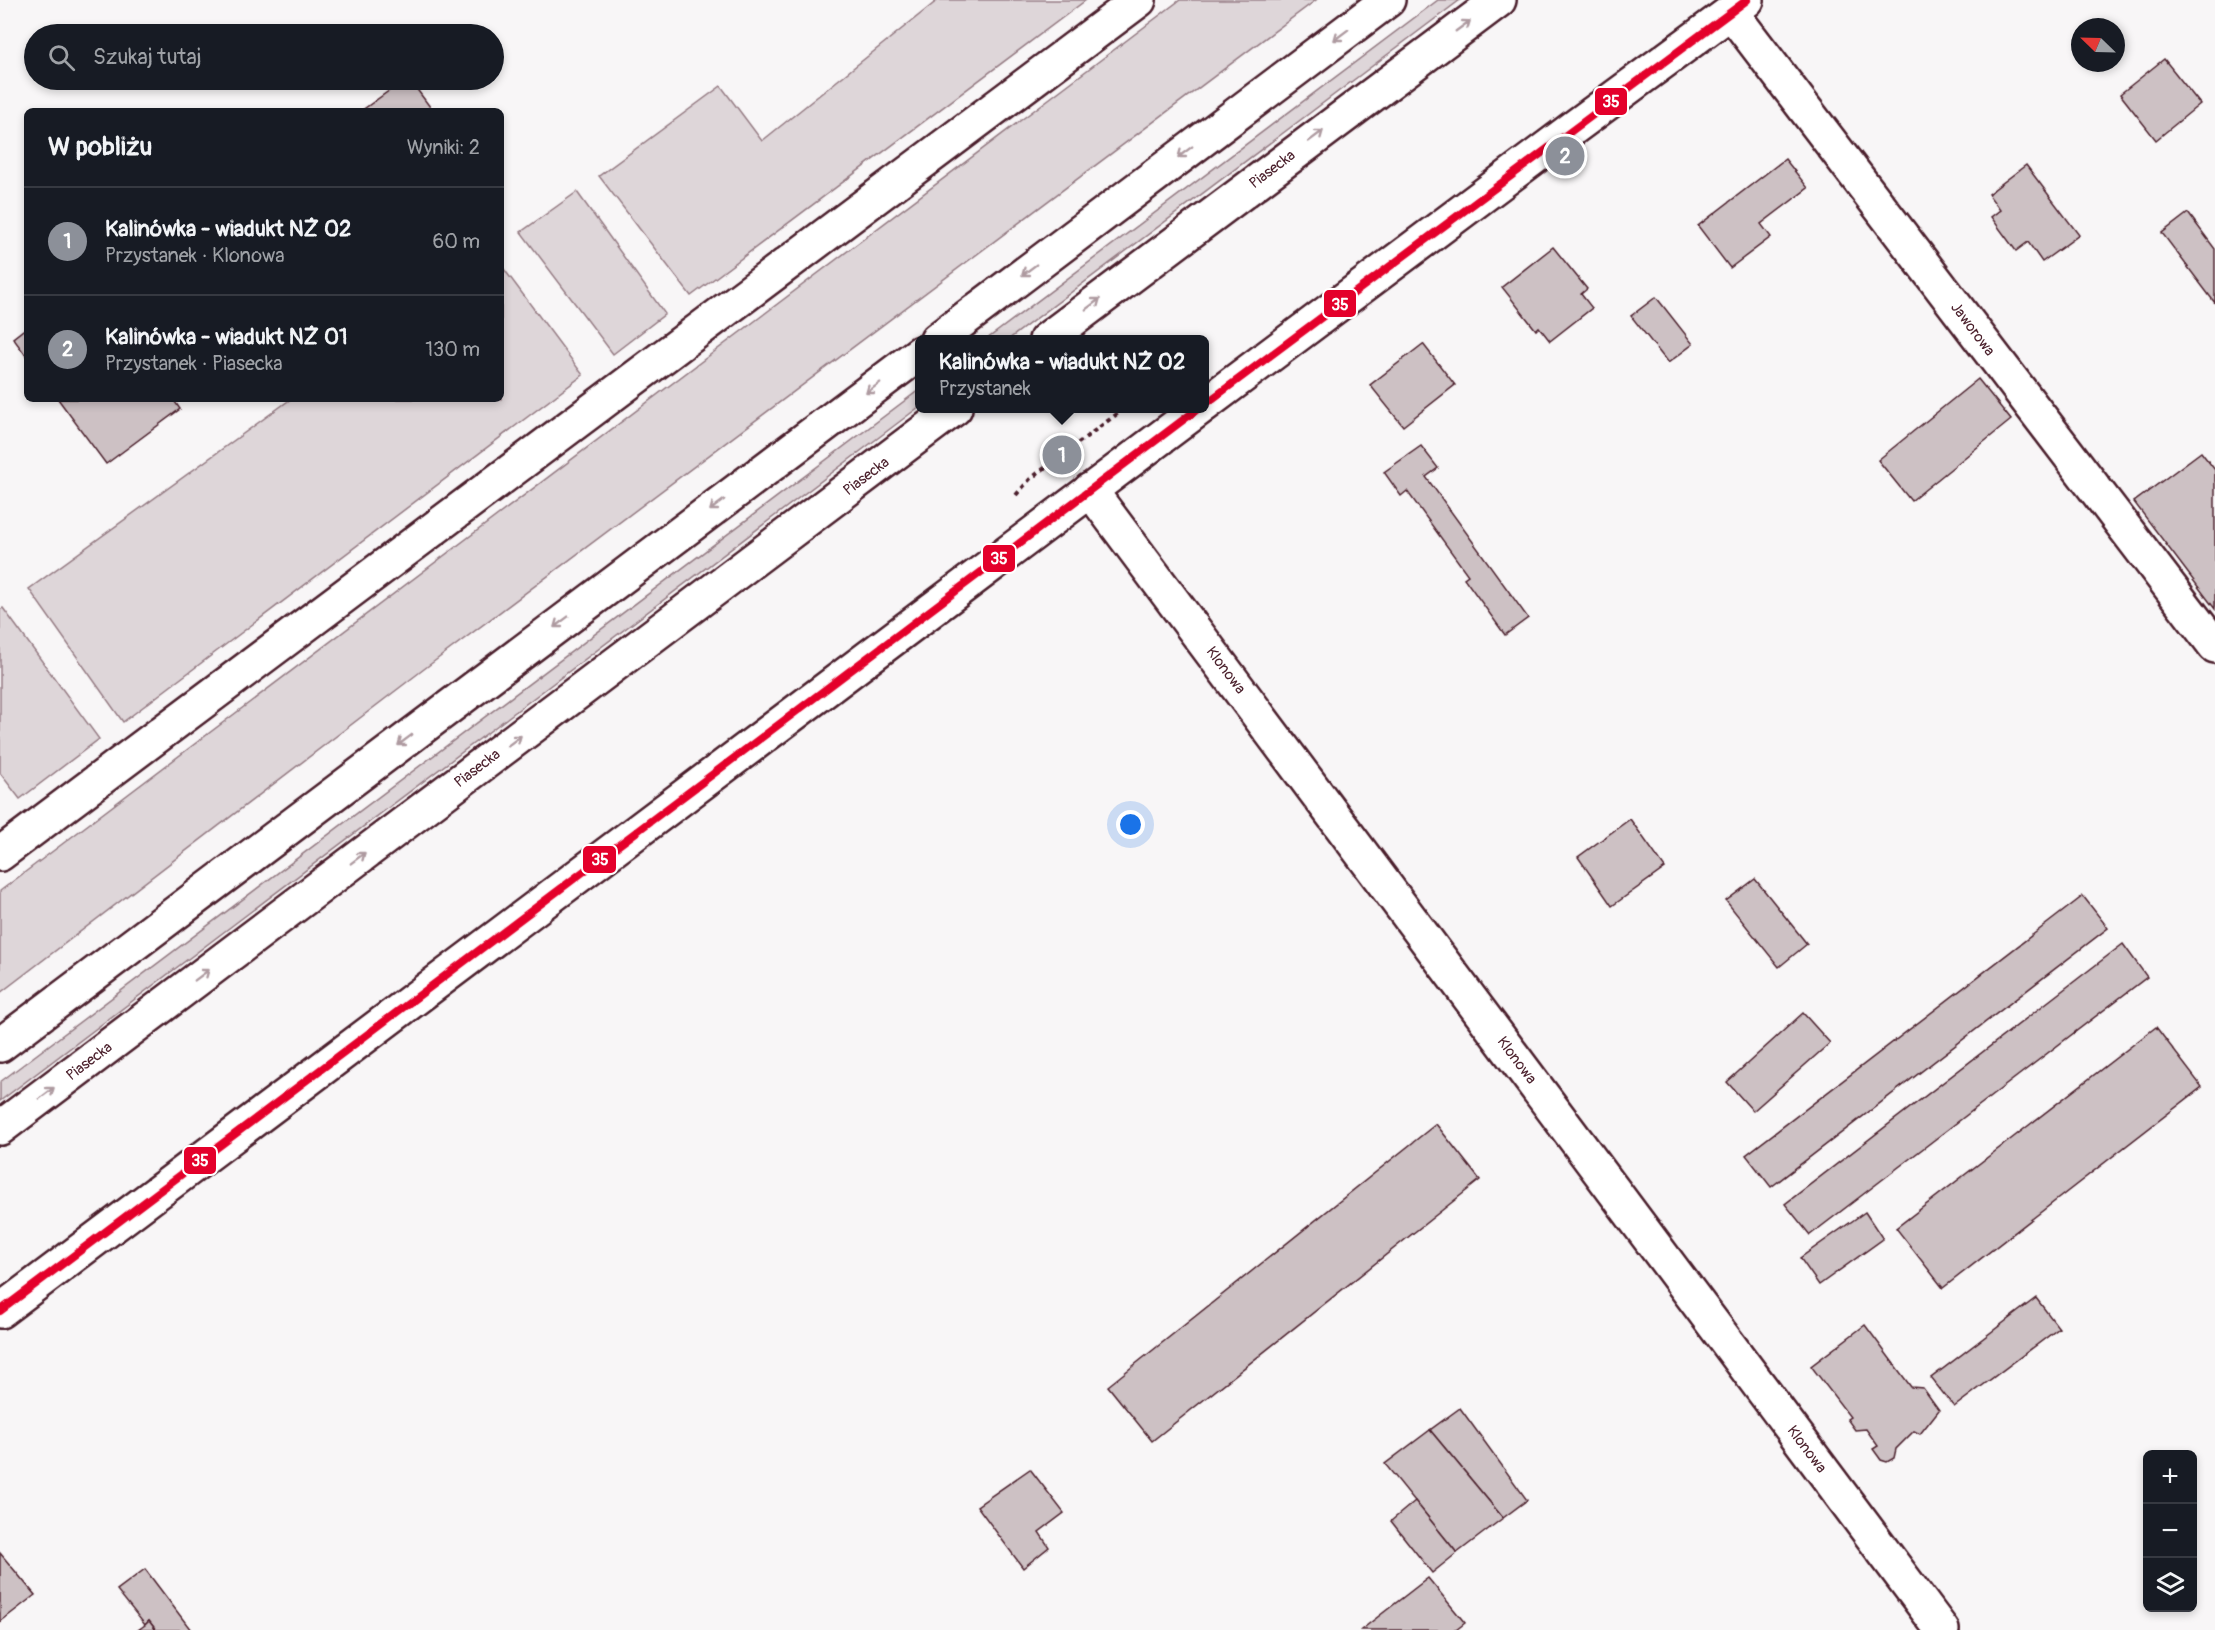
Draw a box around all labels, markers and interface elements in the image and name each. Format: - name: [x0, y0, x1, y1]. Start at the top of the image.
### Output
- north arrow: [2071, 18, 2125, 72]
- one-way arrow: [1455, 20, 1471, 32]
- search box: [24, 24, 504, 90]
- one-way arrow: [1333, 29, 1349, 42]
- icon: search: [45, 41, 78, 74]
- text: Szukaj tutaj: [93, 43, 202, 71]
- line badge: 35: [1594, 87, 1628, 116]
- text: 35: [1602, 92, 1620, 112]
- one-way arrow: [1308, 130, 1324, 143]
- text: W pobliżu: [48, 131, 152, 163]
- pin: 2: [1546, 134, 1584, 178]
- text: Wyniki: 2: [407, 135, 480, 160]
- one-way arrow: [1178, 146, 1194, 159]
- street label: Piasecka: [1245, 146, 1299, 193]
- text: Kalinówka - wiadukt NŻ 02: [105, 215, 351, 243]
- text: 1: [64, 229, 71, 254]
- text: 60 m: [433, 229, 480, 254]
- text: Przystanek · Klonowa: [105, 243, 285, 268]
- one-way arrow: [1022, 263, 1038, 276]
- line badge: 35: [1323, 289, 1357, 318]
- text: 35: [1331, 295, 1349, 315]
- one-way arrow: [1085, 298, 1101, 311]
- street label: Jaworowa: [1946, 299, 1999, 360]
- text: Kalinówka - wiadukt NŻ 01: [105, 323, 348, 351]
- popup: [915, 335, 1209, 413]
- text: 2: [62, 337, 73, 362]
- text: 130 m: [425, 337, 480, 362]
- text: Kalinówka - wiadukt NŻ 02: [939, 348, 1185, 376]
- text: Przystanek · Piasecka: [105, 351, 283, 376]
- text: Przystanek: [939, 376, 1031, 401]
- one-way arrow: [865, 381, 881, 394]
- pin: 1: [1042, 432, 1082, 478]
- street label: Piasecka: [839, 453, 893, 500]
- one-way arrow: [709, 498, 725, 511]
- line badge: 35: [982, 544, 1016, 573]
- text: 35: [990, 549, 1008, 569]
- one-way arrow: [554, 616, 570, 629]
- street label: Klonowa: [1202, 643, 1250, 698]
- one-way arrow: [398, 733, 414, 746]
- one-way arrow: [506, 734, 522, 747]
- street label: Piasecka: [450, 745, 504, 792]
- your location: [1116, 810, 1145, 839]
- line badge: 35: [582, 845, 617, 874]
- text: 35: [591, 850, 609, 870]
- one-way arrow: [350, 852, 366, 864]
- one-way arrow: [194, 969, 210, 982]
- street label: Klonowa: [1493, 1033, 1541, 1088]
- street label: Piasecka: [62, 1038, 116, 1085]
- one-way arrow: [38, 1086, 54, 1099]
- line badge: 35: [183, 1146, 217, 1175]
- text: 35: [191, 1151, 209, 1171]
- street label: Klonowa: [1783, 1422, 1831, 1477]
- map controls: [2143, 1450, 2197, 1612]
- button: +: [2143, 1450, 2197, 1504]
- button: −: [2143, 1504, 2197, 1558]
- button: layers: [2143, 1558, 2197, 1612]

